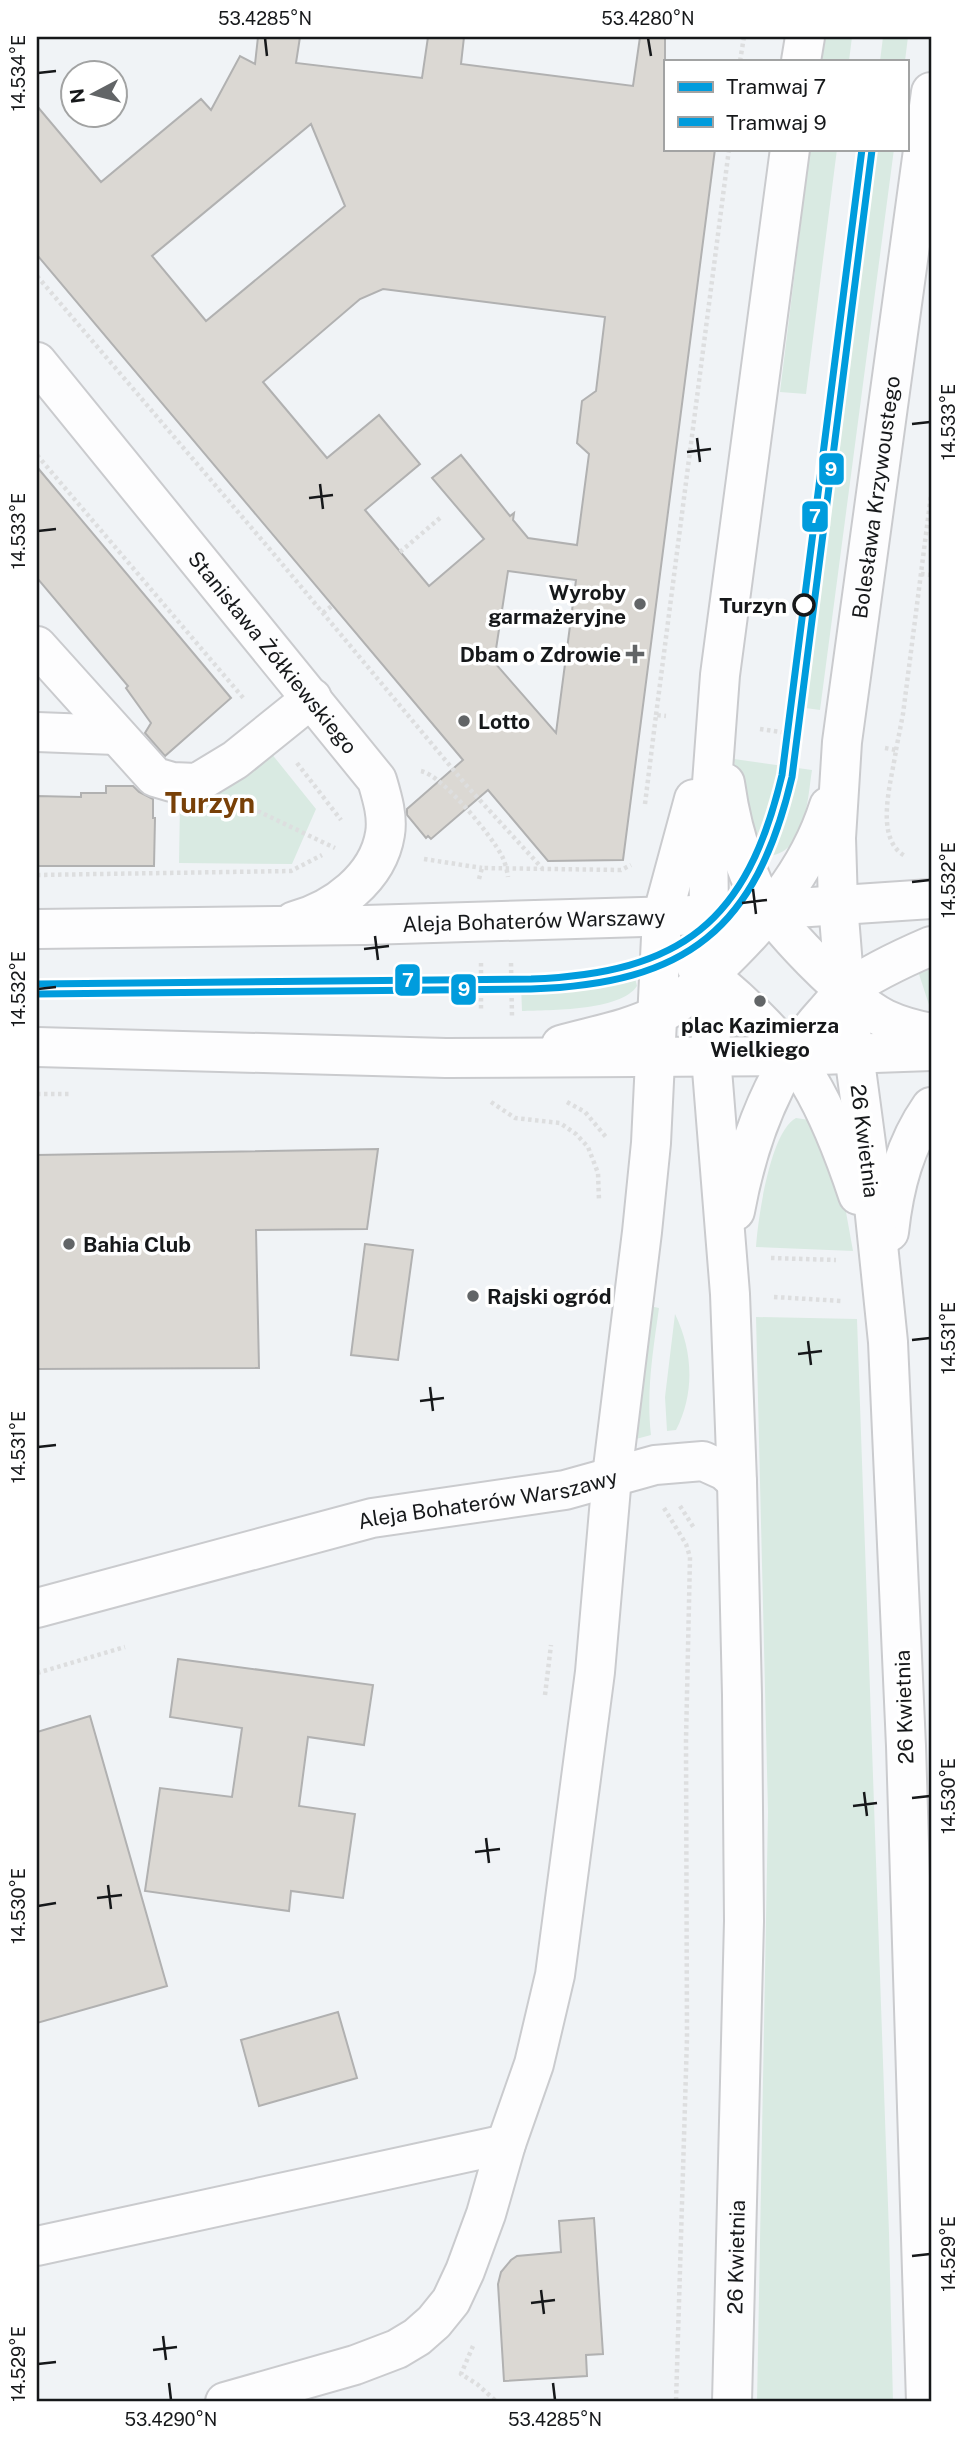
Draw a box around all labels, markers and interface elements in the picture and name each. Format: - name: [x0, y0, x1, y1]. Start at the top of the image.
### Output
- text: 53.4285°N: [218, 8, 312, 29]
- text: 53.4280°N: [601, 8, 695, 29]
- text: 14.534°E: [8, 35, 29, 111]
- north arrow: [60, 60, 130, 130]
- legend: [664, 60, 908, 150]
- text: Tramwaj 7: [726, 74, 826, 99]
- text: N: [65, 87, 89, 105]
- text: Tramwaj 9: [726, 110, 827, 135]
- street label: Bolesława Krzywoustego: [847, 374, 905, 620]
- text: 14.533°E: [938, 384, 959, 460]
- line badge: 9: [818, 452, 845, 486]
- text: 9: [825, 458, 837, 480]
- text: 14.533°E: [8, 493, 29, 569]
- line badge: 7: [801, 500, 829, 533]
- text: 7: [809, 505, 821, 527]
- street label: Stanisława Żółkiewskiego: [183, 546, 363, 759]
- place label: Wyroby garmażeryjne: [488, 580, 626, 629]
- place label: Turzyn: [719, 593, 787, 618]
- marker: Turzyn: [793, 594, 815, 616]
- marker: Wyroby garmażeryjne: [632, 596, 648, 612]
- place label: Dbam o Zdrowie: [460, 642, 621, 667]
- marker: Dbam o Zdrowie: [627, 646, 643, 662]
- place label: Lotto: [478, 709, 530, 734]
- marker: Lotto: [456, 713, 472, 729]
- district label: Turzyn: [165, 786, 255, 819]
- text: 14.532°E: [938, 842, 959, 918]
- street label: Aleja Bohaterów Warszawy: [402, 904, 666, 936]
- text: 14.532°E: [8, 951, 29, 1027]
- line badge: 7: [394, 963, 421, 997]
- text: 7: [402, 969, 414, 991]
- line badge: 9: [450, 973, 477, 1006]
- text: 9: [458, 978, 470, 1000]
- marker: plac Kazimierza Wielkiego: [752, 993, 768, 1009]
- place label: plac Kazimierza Wielkiego: [681, 1013, 839, 1062]
- street label: 26 Kwietnia: [846, 1083, 884, 1199]
- place label: Bahia Club: [83, 1232, 191, 1257]
- marker: Bahia Club: [61, 1236, 77, 1252]
- place label: Rajski ogród: [487, 1284, 611, 1309]
- marker: Rajski ogród: [465, 1288, 481, 1304]
- text: 14.531°E: [938, 1302, 959, 1374]
- text: 14.531°E: [8, 1411, 29, 1483]
- street label: Aleja Bohaterów Warszawy: [355, 1464, 620, 1534]
- street label: 26 Kwietnia: [890, 1649, 918, 1765]
- text: 14.530°E: [938, 1758, 959, 1834]
- text: 14.530°E: [8, 1868, 29, 1944]
- street label: 26 Kwietnia: [722, 2200, 750, 2315]
- text: 14.529°E: [938, 2216, 959, 2292]
- text: 14.529°E: [8, 2326, 29, 2402]
- text: 53.4290°N: [125, 2409, 217, 2430]
- text: 53.4285°N: [508, 2409, 602, 2430]

